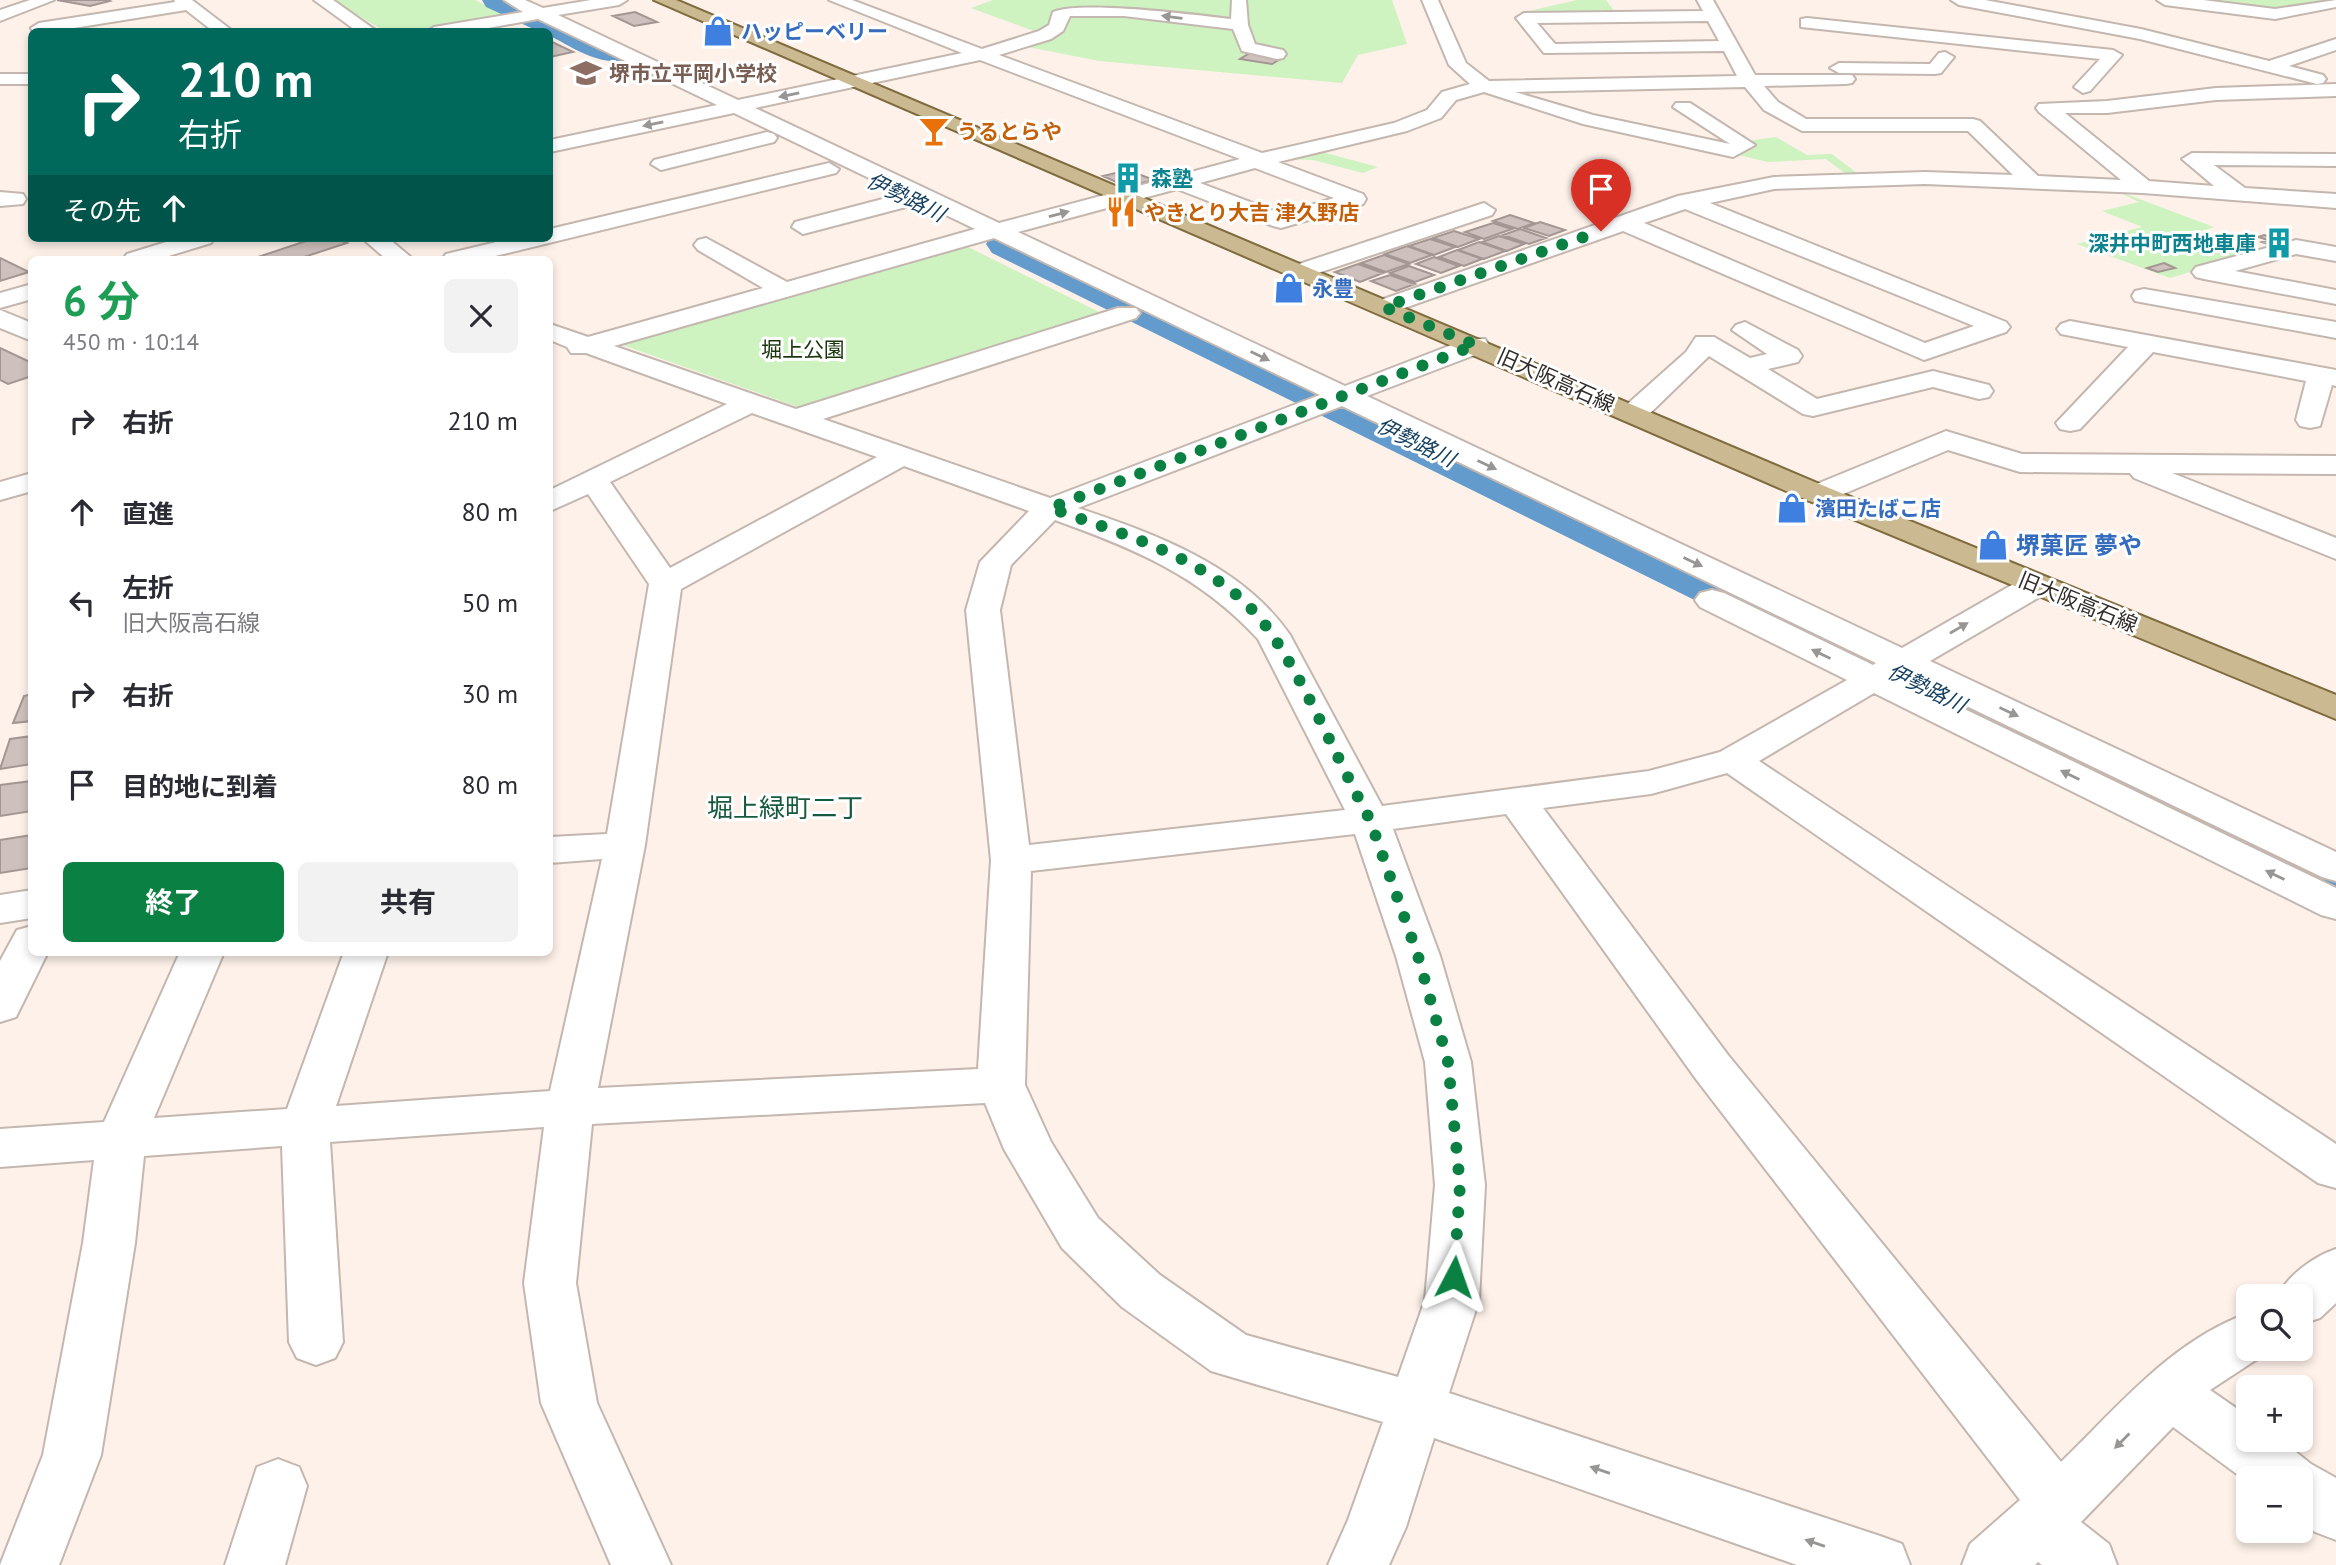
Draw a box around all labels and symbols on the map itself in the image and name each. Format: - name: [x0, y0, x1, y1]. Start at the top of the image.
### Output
- one-way arrow: [1161, 11, 1183, 22]
- shop icon: ハッピーベリー: [701, 14, 735, 48]
- place label: ハッピーベリー: [741, 18, 888, 45]
- school or university icon: 堺市立平岡小学校: [569, 56, 603, 90]
- place label: 堺市立平岡小学校: [609, 60, 777, 87]
- one-way arrow: [778, 89, 800, 100]
- bar icon: うるとらや: [917, 114, 951, 148]
- place label: うるとらや: [957, 118, 1062, 145]
- one-way arrow: [642, 119, 664, 130]
- pin: [1571, 159, 1631, 231]
- building icon: 森塾: [1111, 161, 1145, 195]
- place label: 森塾: [1151, 165, 1193, 192]
- water label: 伊勢路川: [862, 166, 951, 228]
- restaurant icon: やきとり大吉 津久野店: [1104, 195, 1138, 229]
- place label: やきとり大吉 津久野店: [1144, 199, 1359, 226]
- one-way arrow: [1049, 208, 1071, 219]
- building icon: 深井中町西地車庫: [2262, 226, 2296, 260]
- place label: 深井中町西地車庫: [2088, 230, 2256, 257]
- shop icon: 永豊: [1272, 271, 1306, 305]
- place label: 永豊: [1312, 275, 1354, 302]
- park label: 堀上公園: [761, 336, 845, 363]
- street label: 旧大阪高石線: [1493, 342, 1619, 418]
- one-way arrow: [1250, 350, 1270, 362]
- water label: 伊勢路川: [1372, 411, 1461, 473]
- one-way arrow: [1477, 459, 1497, 470]
- shop icon: 濱田たばこ店: [1775, 491, 1809, 525]
- place label: 濱田たばこ店: [1815, 495, 1941, 522]
- shop icon: 堺菓匠 夢や: [1976, 528, 2010, 562]
- place label: 堺菓匠 夢や: [2016, 530, 2142, 561]
- one-way arrow: [1683, 556, 1703, 568]
- street label: 旧大阪高石線: [2015, 566, 2141, 638]
- one-way arrow: [1949, 622, 1968, 635]
- one-way arrow: [1811, 649, 1831, 660]
- water label: 伊勢路川: [1883, 657, 1972, 719]
- one-way arrow: [1999, 707, 2019, 718]
- one-way arrow: [2060, 770, 2080, 781]
- district label: 堀上緑町二丁: [707, 791, 863, 824]
- one-way arrow: [2265, 869, 2285, 881]
- position arrow: [1417, 1240, 1491, 1314]
- one-way arrow: [2113, 1433, 2130, 1450]
- one-way arrow: [1589, 1464, 1610, 1475]
- one-way arrow: [1804, 1537, 1825, 1548]

